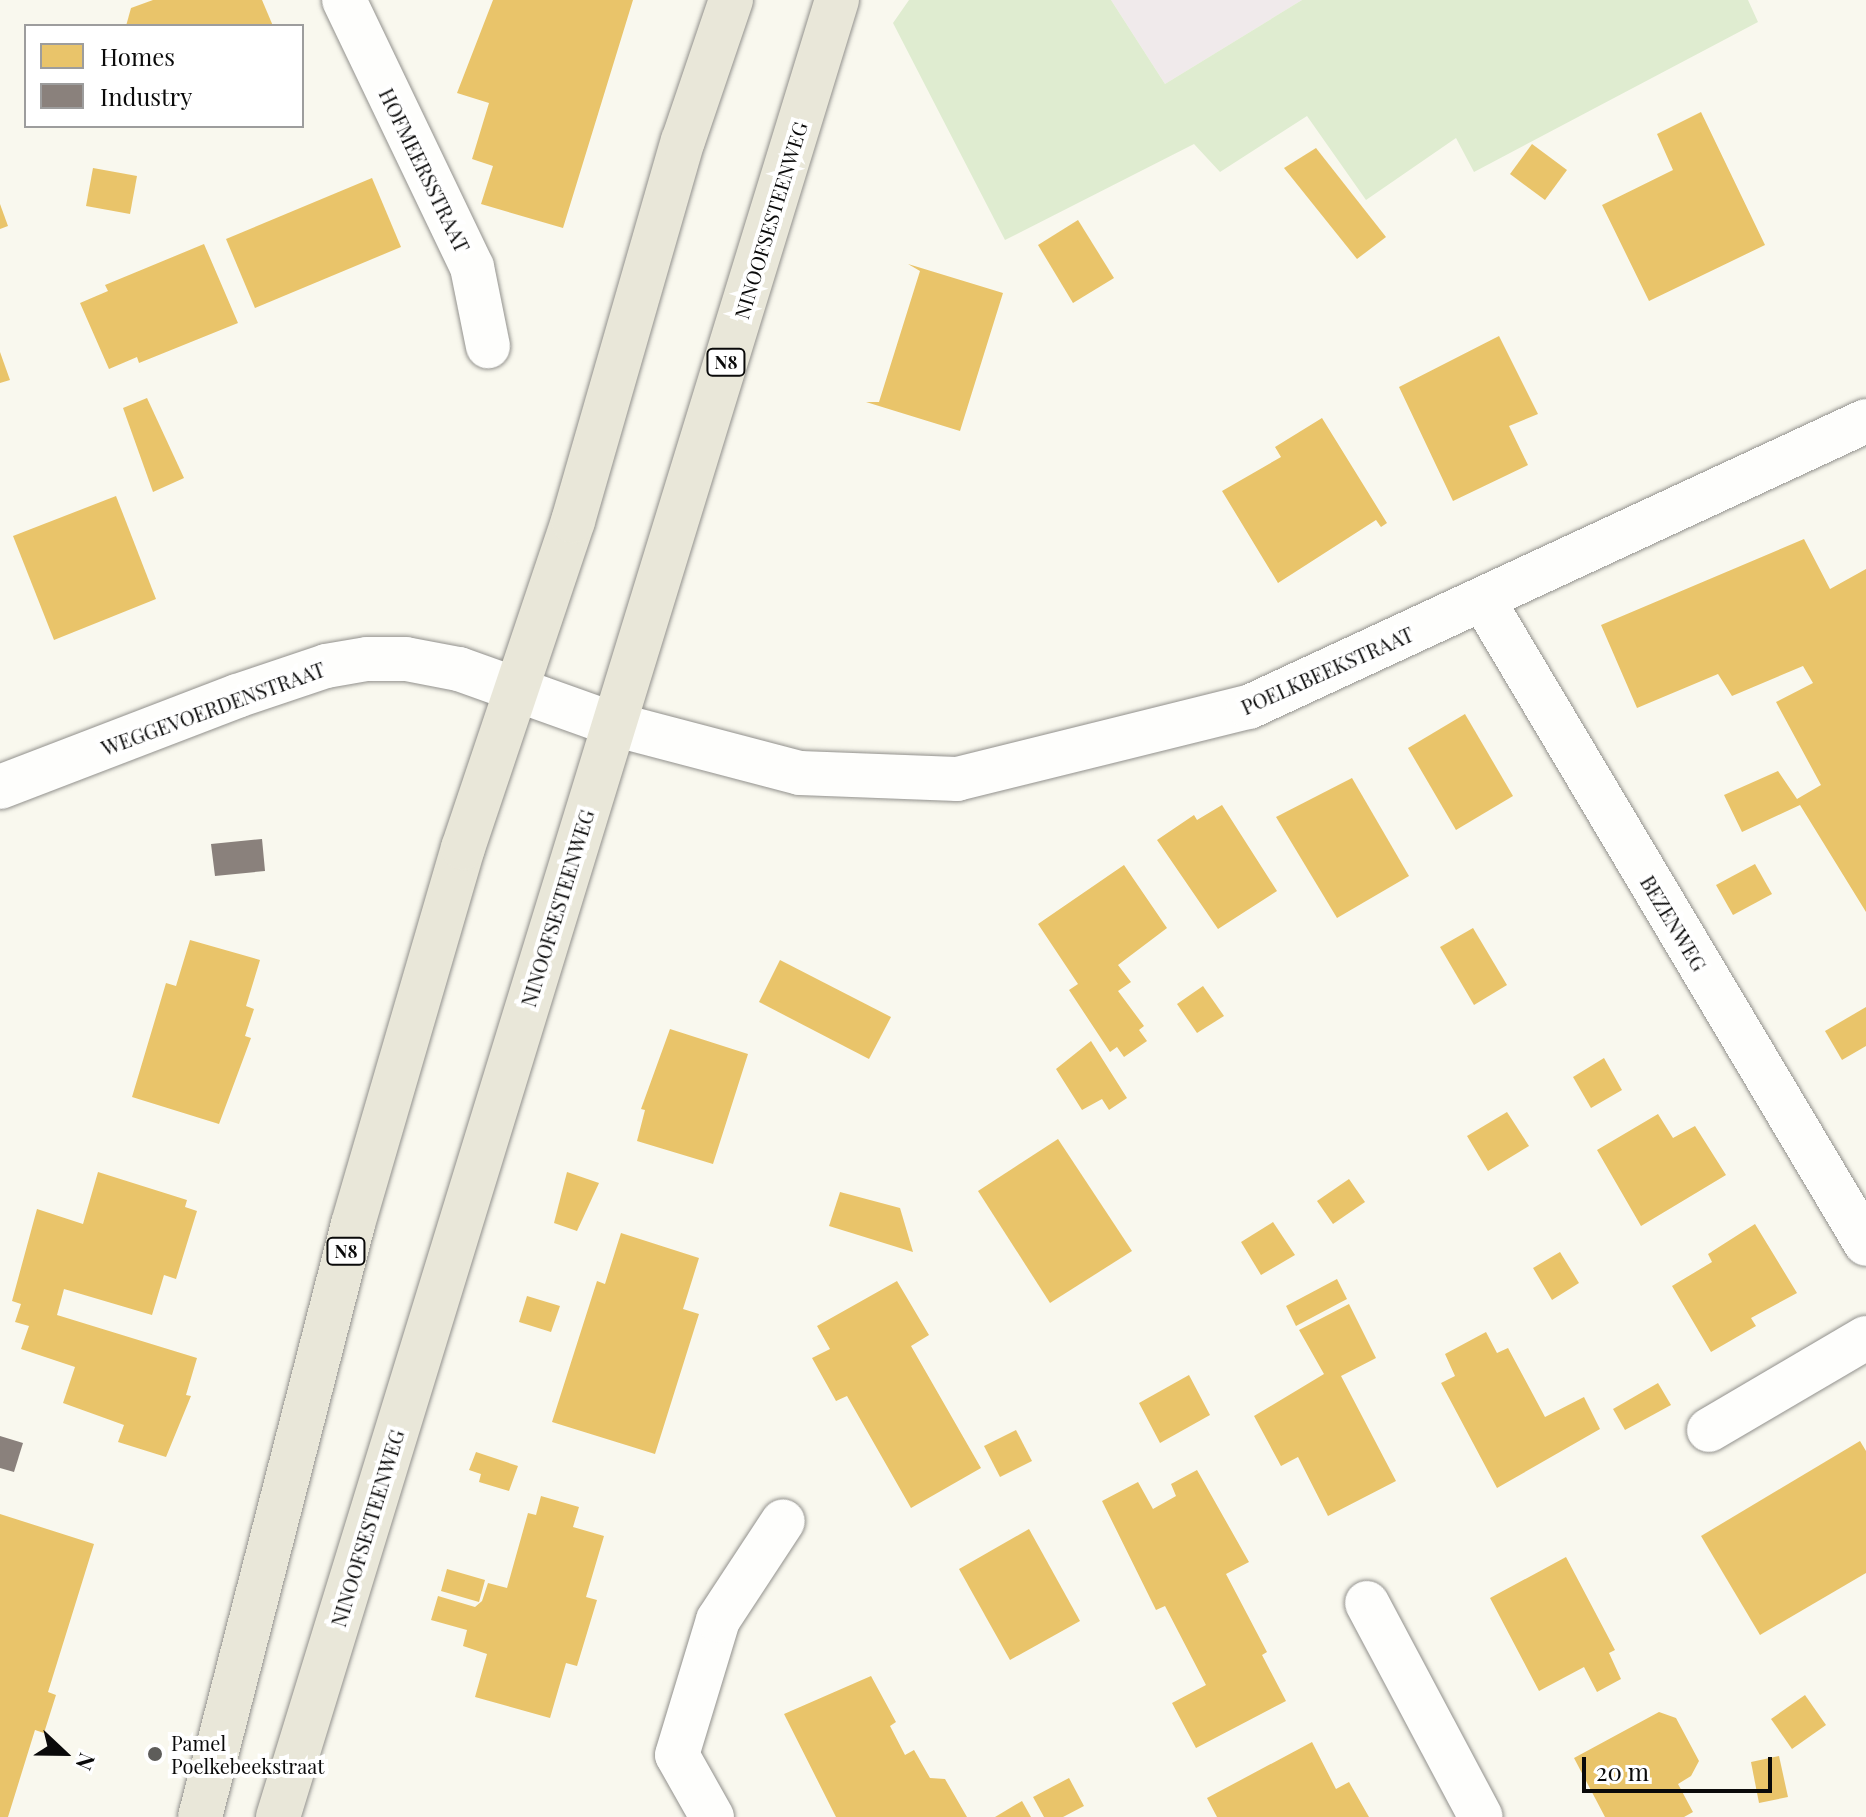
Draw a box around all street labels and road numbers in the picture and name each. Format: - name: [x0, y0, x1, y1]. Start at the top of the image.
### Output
- street label: HOFMEERSSTRAAT: [375, 84, 475, 256]
- street label: NINOOFSESTEENWEG: [729, 119, 811, 321]
- road number: N8: [706, 348, 746, 376]
- street label: POELKBEEKSTRAAT: [1237, 621, 1417, 719]
- street label: WEGGEVOERDENSTRAAT: [98, 656, 328, 760]
- street label: NINOOFSESTEENWEG: [516, 807, 598, 1009]
- street label: BEZENWEG: [1636, 871, 1712, 975]
- road number: N8: [326, 1237, 366, 1265]
- street label: NINOOFSESTEENWEG: [326, 1427, 408, 1629]

